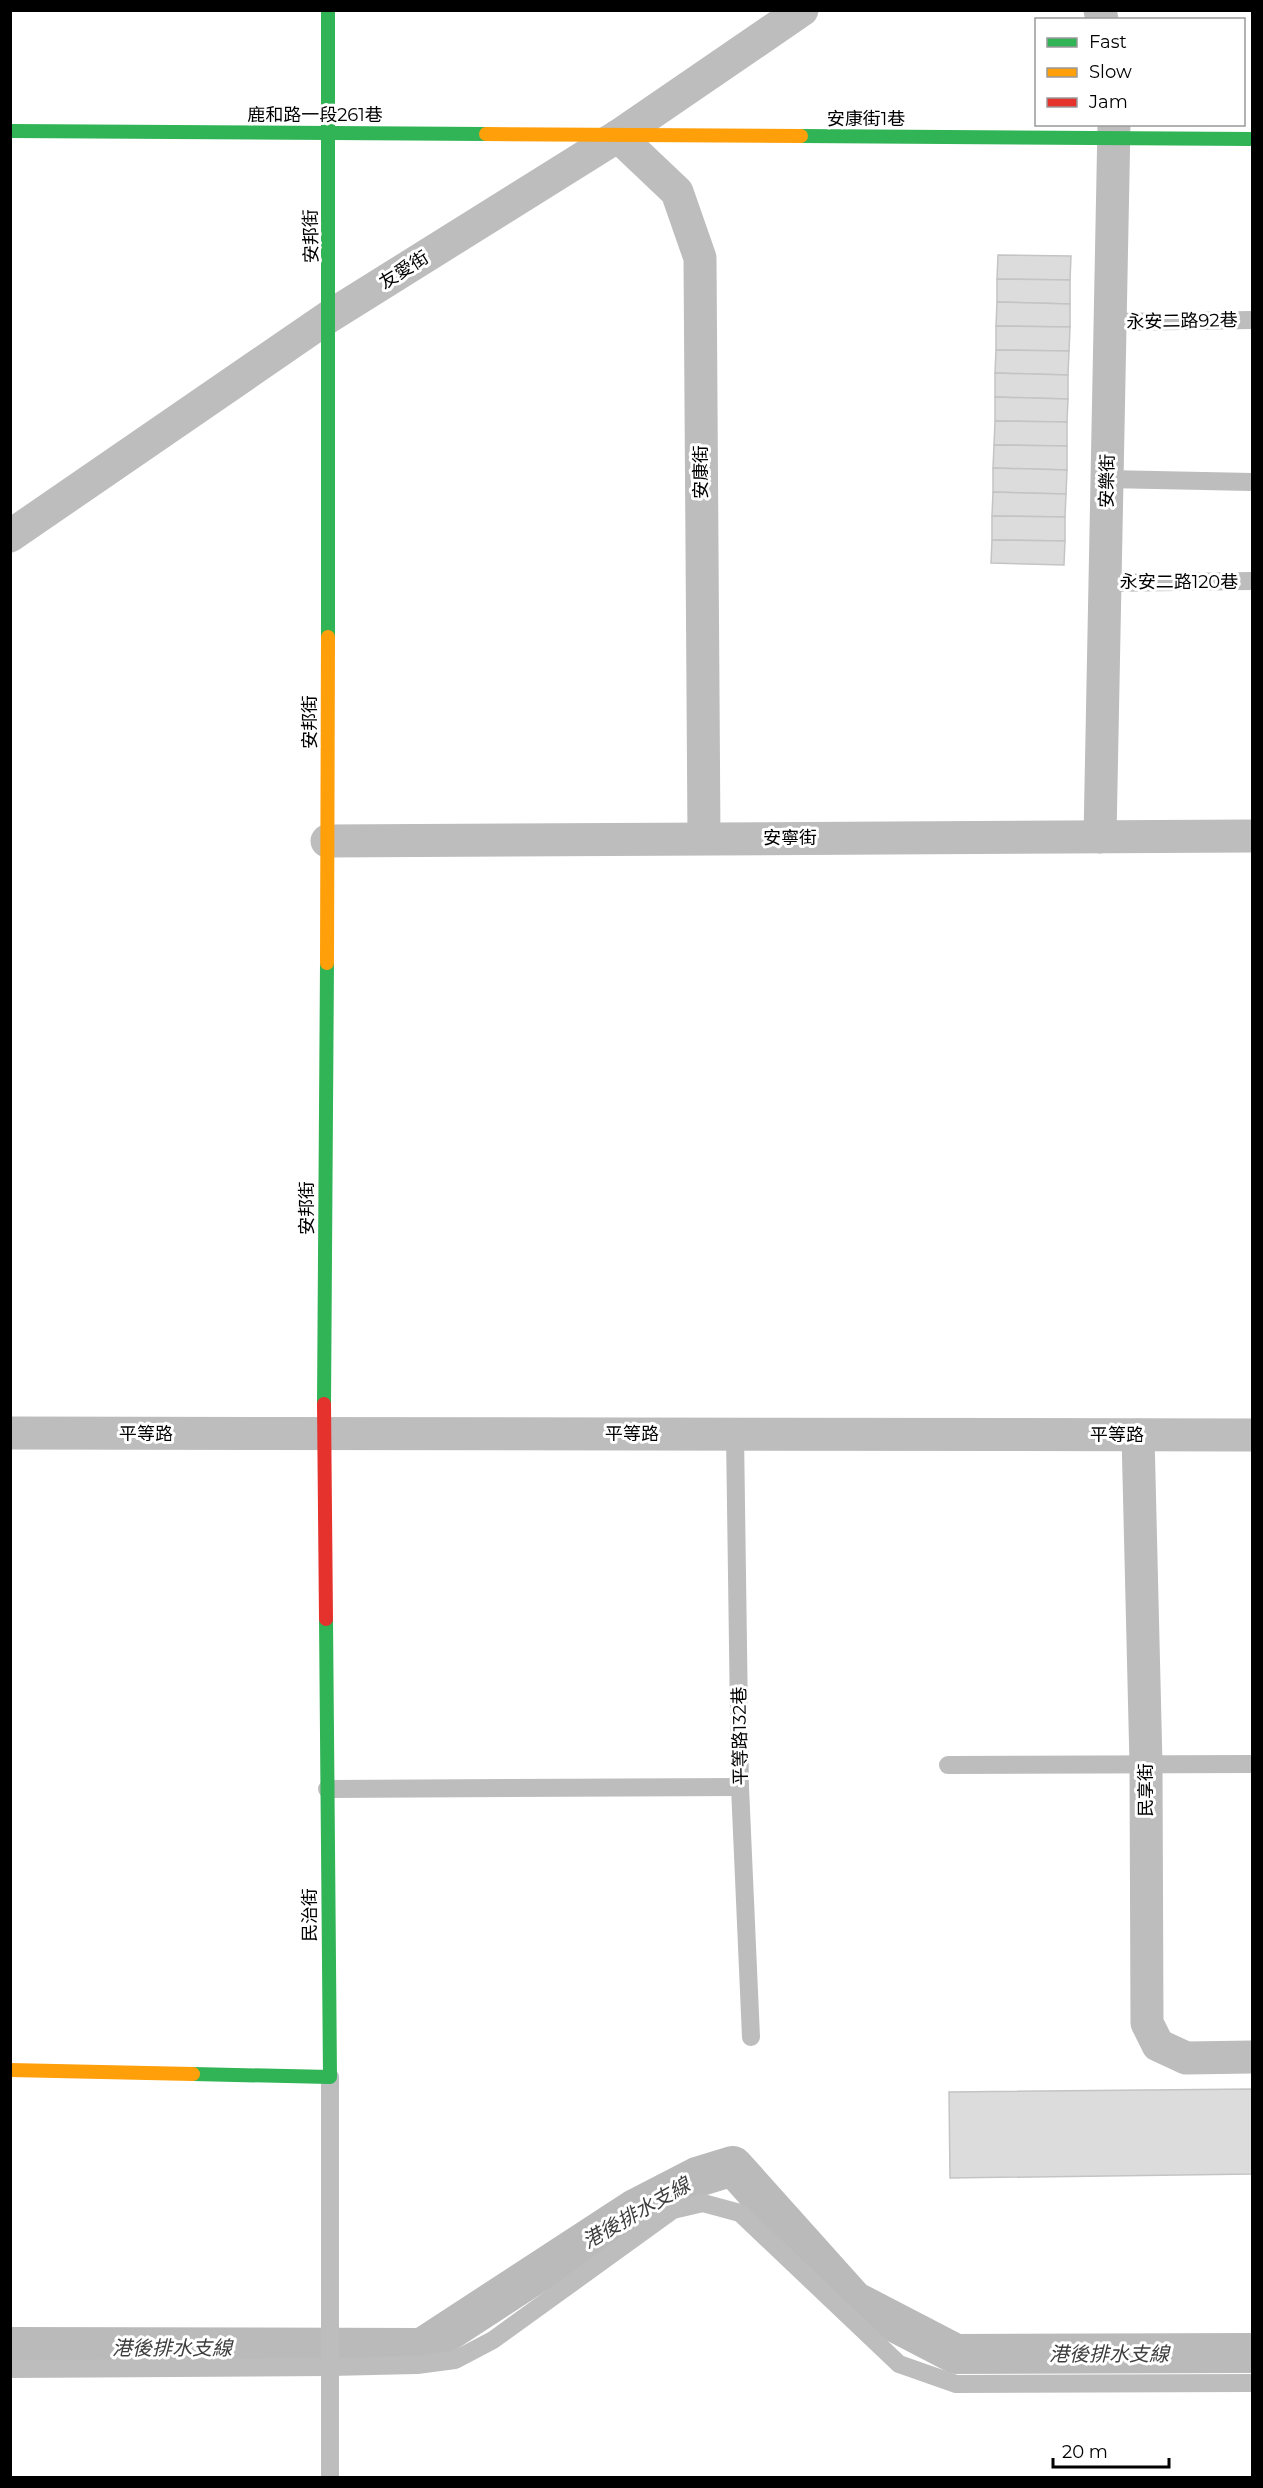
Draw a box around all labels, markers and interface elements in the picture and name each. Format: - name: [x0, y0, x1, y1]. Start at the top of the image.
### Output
- legend: [1035, 18, 1245, 126]
- text: Fast: [1089, 31, 1127, 53]
- text: Slow: [1089, 61, 1132, 83]
- text: Jam: [1088, 91, 1128, 113]
- street label: 鹿和路一段261巷: [247, 104, 383, 126]
- street label: 安康街1巷: [827, 108, 905, 130]
- street label: 安邦街: [300, 209, 322, 263]
- street label: 友愛街: [375, 246, 433, 294]
- street label: 永安二路92巷: [1126, 309, 1238, 333]
- street label: 安康街: [690, 445, 712, 499]
- street label: 安樂街: [1096, 454, 1118, 508]
- street label: 永安二路120巷: [1120, 571, 1238, 593]
- street label: 安邦街: [299, 695, 321, 749]
- street label: 安寧街: [763, 827, 817, 849]
- street label: 安邦街: [296, 1181, 318, 1235]
- street label: 平等路: [119, 1423, 173, 1445]
- street label: 平等路: [605, 1423, 659, 1445]
- street label: 平等路: [1090, 1424, 1144, 1446]
- street label: 平等路132巷: [728, 1686, 752, 1786]
- street label: 民享街: [1135, 1763, 1157, 1817]
- street label: 民治街: [299, 1888, 321, 1942]
- water label: 港後排水支線: [578, 2172, 696, 2253]
- water label: 港後排水支線: [112, 2336, 234, 2360]
- water label: 港後排水支線: [1049, 2342, 1171, 2366]
- scale bar: [1053, 2431, 1168, 2469]
- text: 20 m: [1062, 2441, 1108, 2463]

